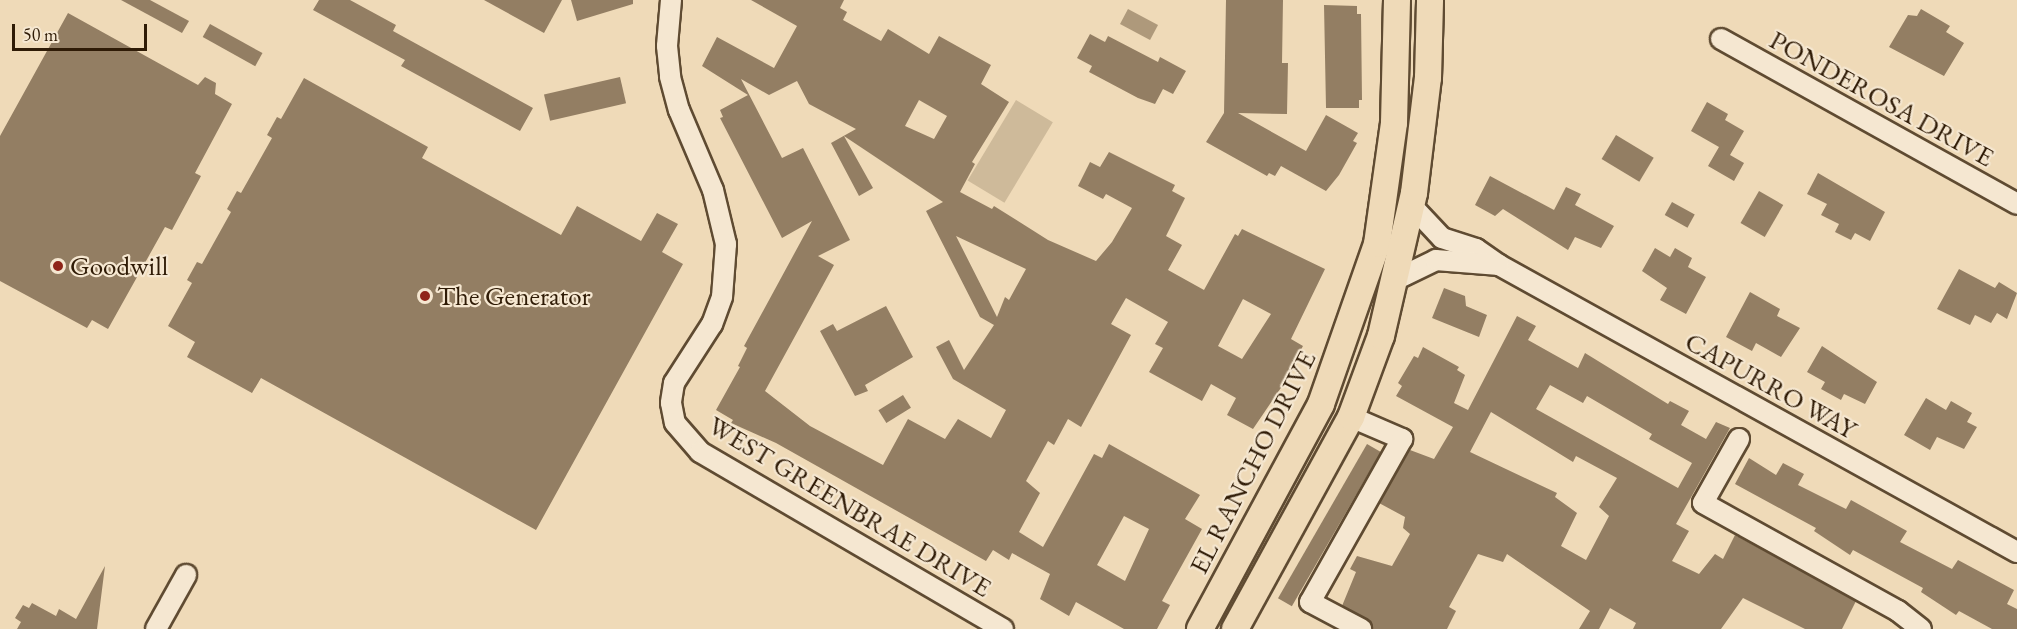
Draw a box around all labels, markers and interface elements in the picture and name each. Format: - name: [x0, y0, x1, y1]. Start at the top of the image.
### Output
- scale bar: [15, 12, 150, 50]
- text: 50 m: [23, 23, 58, 46]
- street label: PONDEROSA DRIVE: [1764, 23, 2000, 173]
- place label: Goodwill: [70, 250, 168, 282]
- marker: Goodwill: [51, 259, 65, 273]
- place label: The Generator: [437, 280, 591, 312]
- marker: The Generator: [418, 289, 432, 303]
- street label: CAPURRO WAY: [1680, 325, 1862, 445]
- street label: EL RANCHO DRIVE: [1182, 345, 1322, 579]
- street label: WEST GREENBRAE DRIVE: [703, 409, 997, 603]

